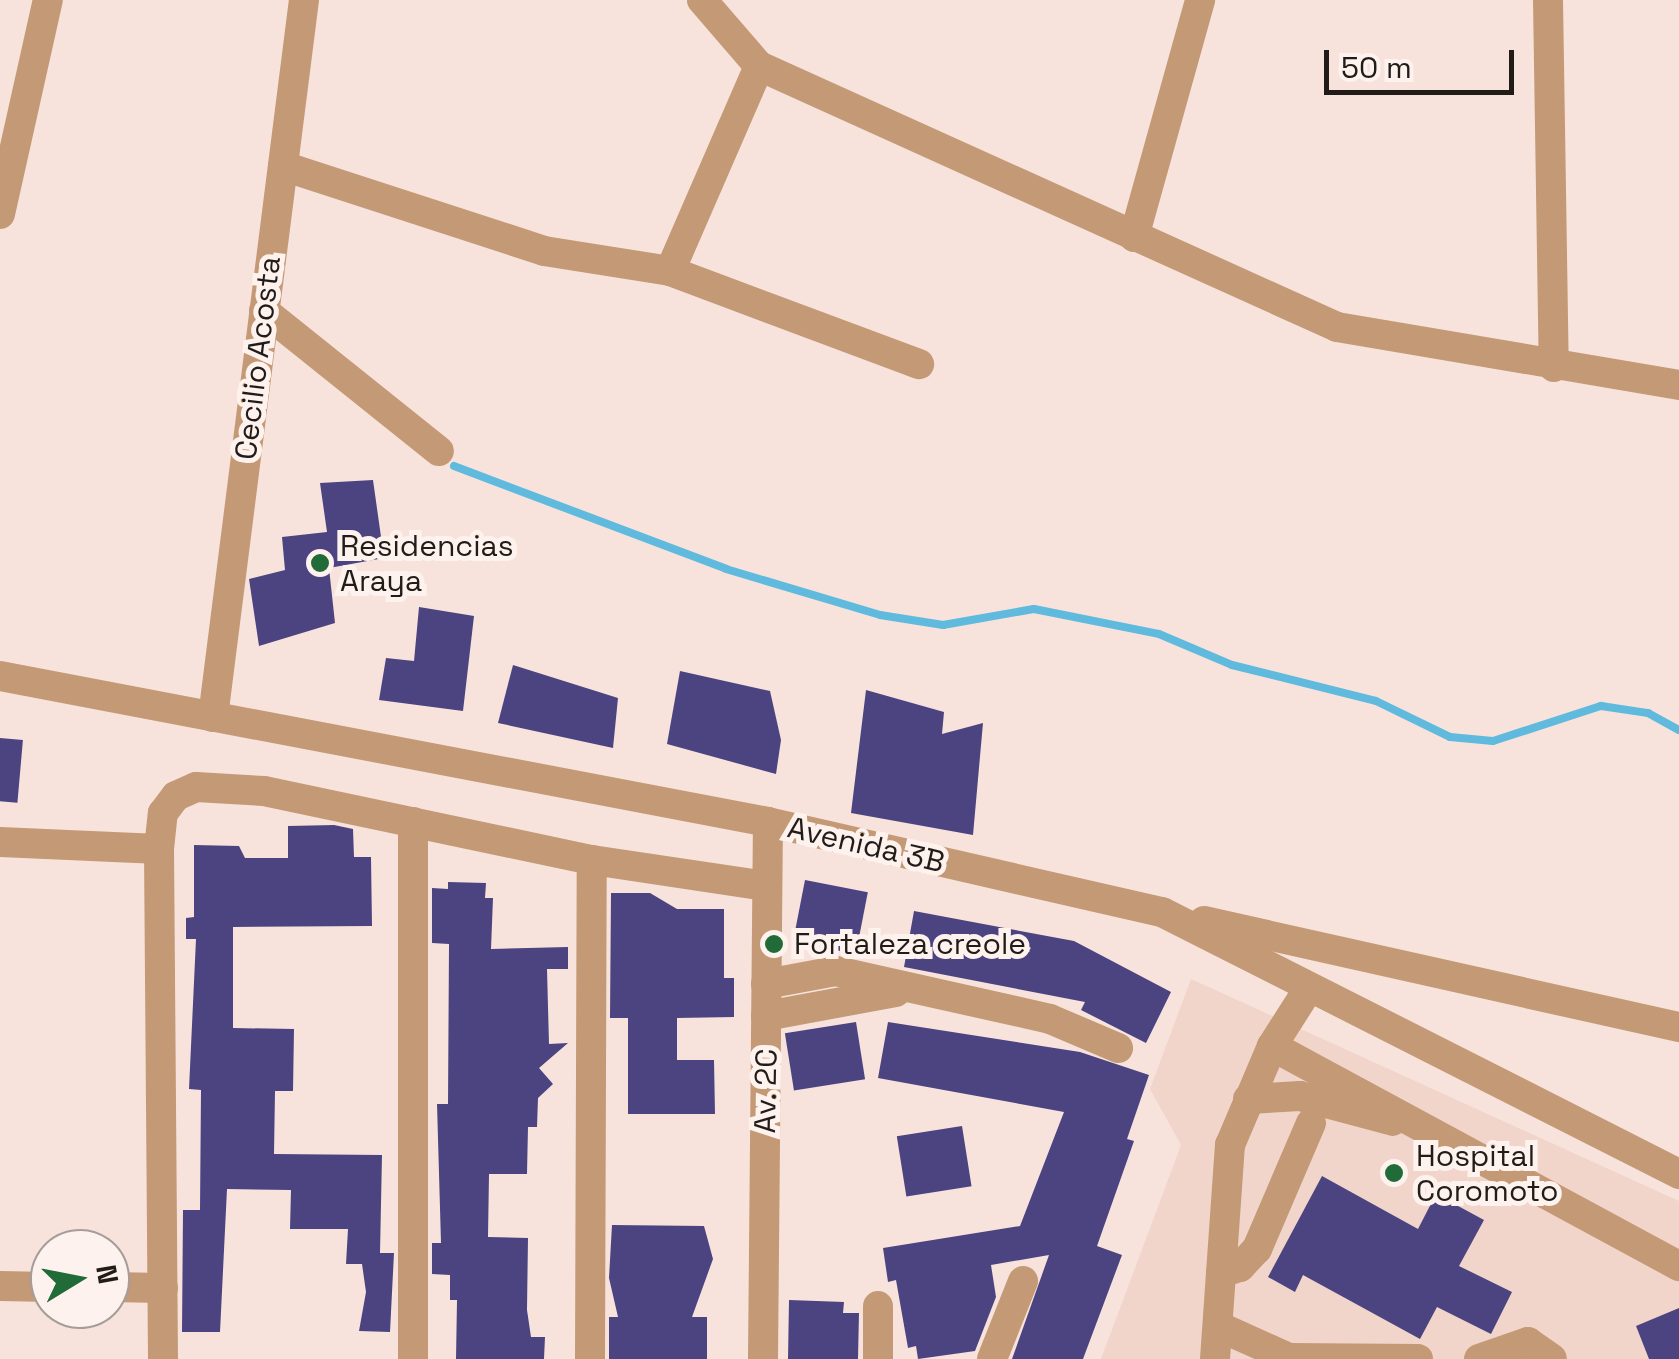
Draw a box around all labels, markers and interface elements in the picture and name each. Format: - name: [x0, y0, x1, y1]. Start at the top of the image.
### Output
- scale bar: [1329, 30, 1519, 92]
- text: 50 m: [1341, 48, 1412, 87]
- street label: Cecilio Acosta: [228, 254, 288, 462]
- place label: Residencias Araya: [340, 528, 514, 598]
- marker: Residencias Araya: [309, 552, 331, 574]
- street label: Avenida 3B: [784, 810, 948, 880]
- place label: Fortaleza creole: [794, 926, 1026, 962]
- marker: Fortaleza creole: [763, 933, 785, 955]
- street label: Av. 2C: [747, 1048, 785, 1134]
- place label: Hospital Coromoto: [1416, 1138, 1559, 1208]
- marker: Hospital Coromoto: [1381, 1160, 1407, 1186]
- north arrow: [30, 1229, 130, 1329]
- text: N: [88, 1262, 127, 1286]

